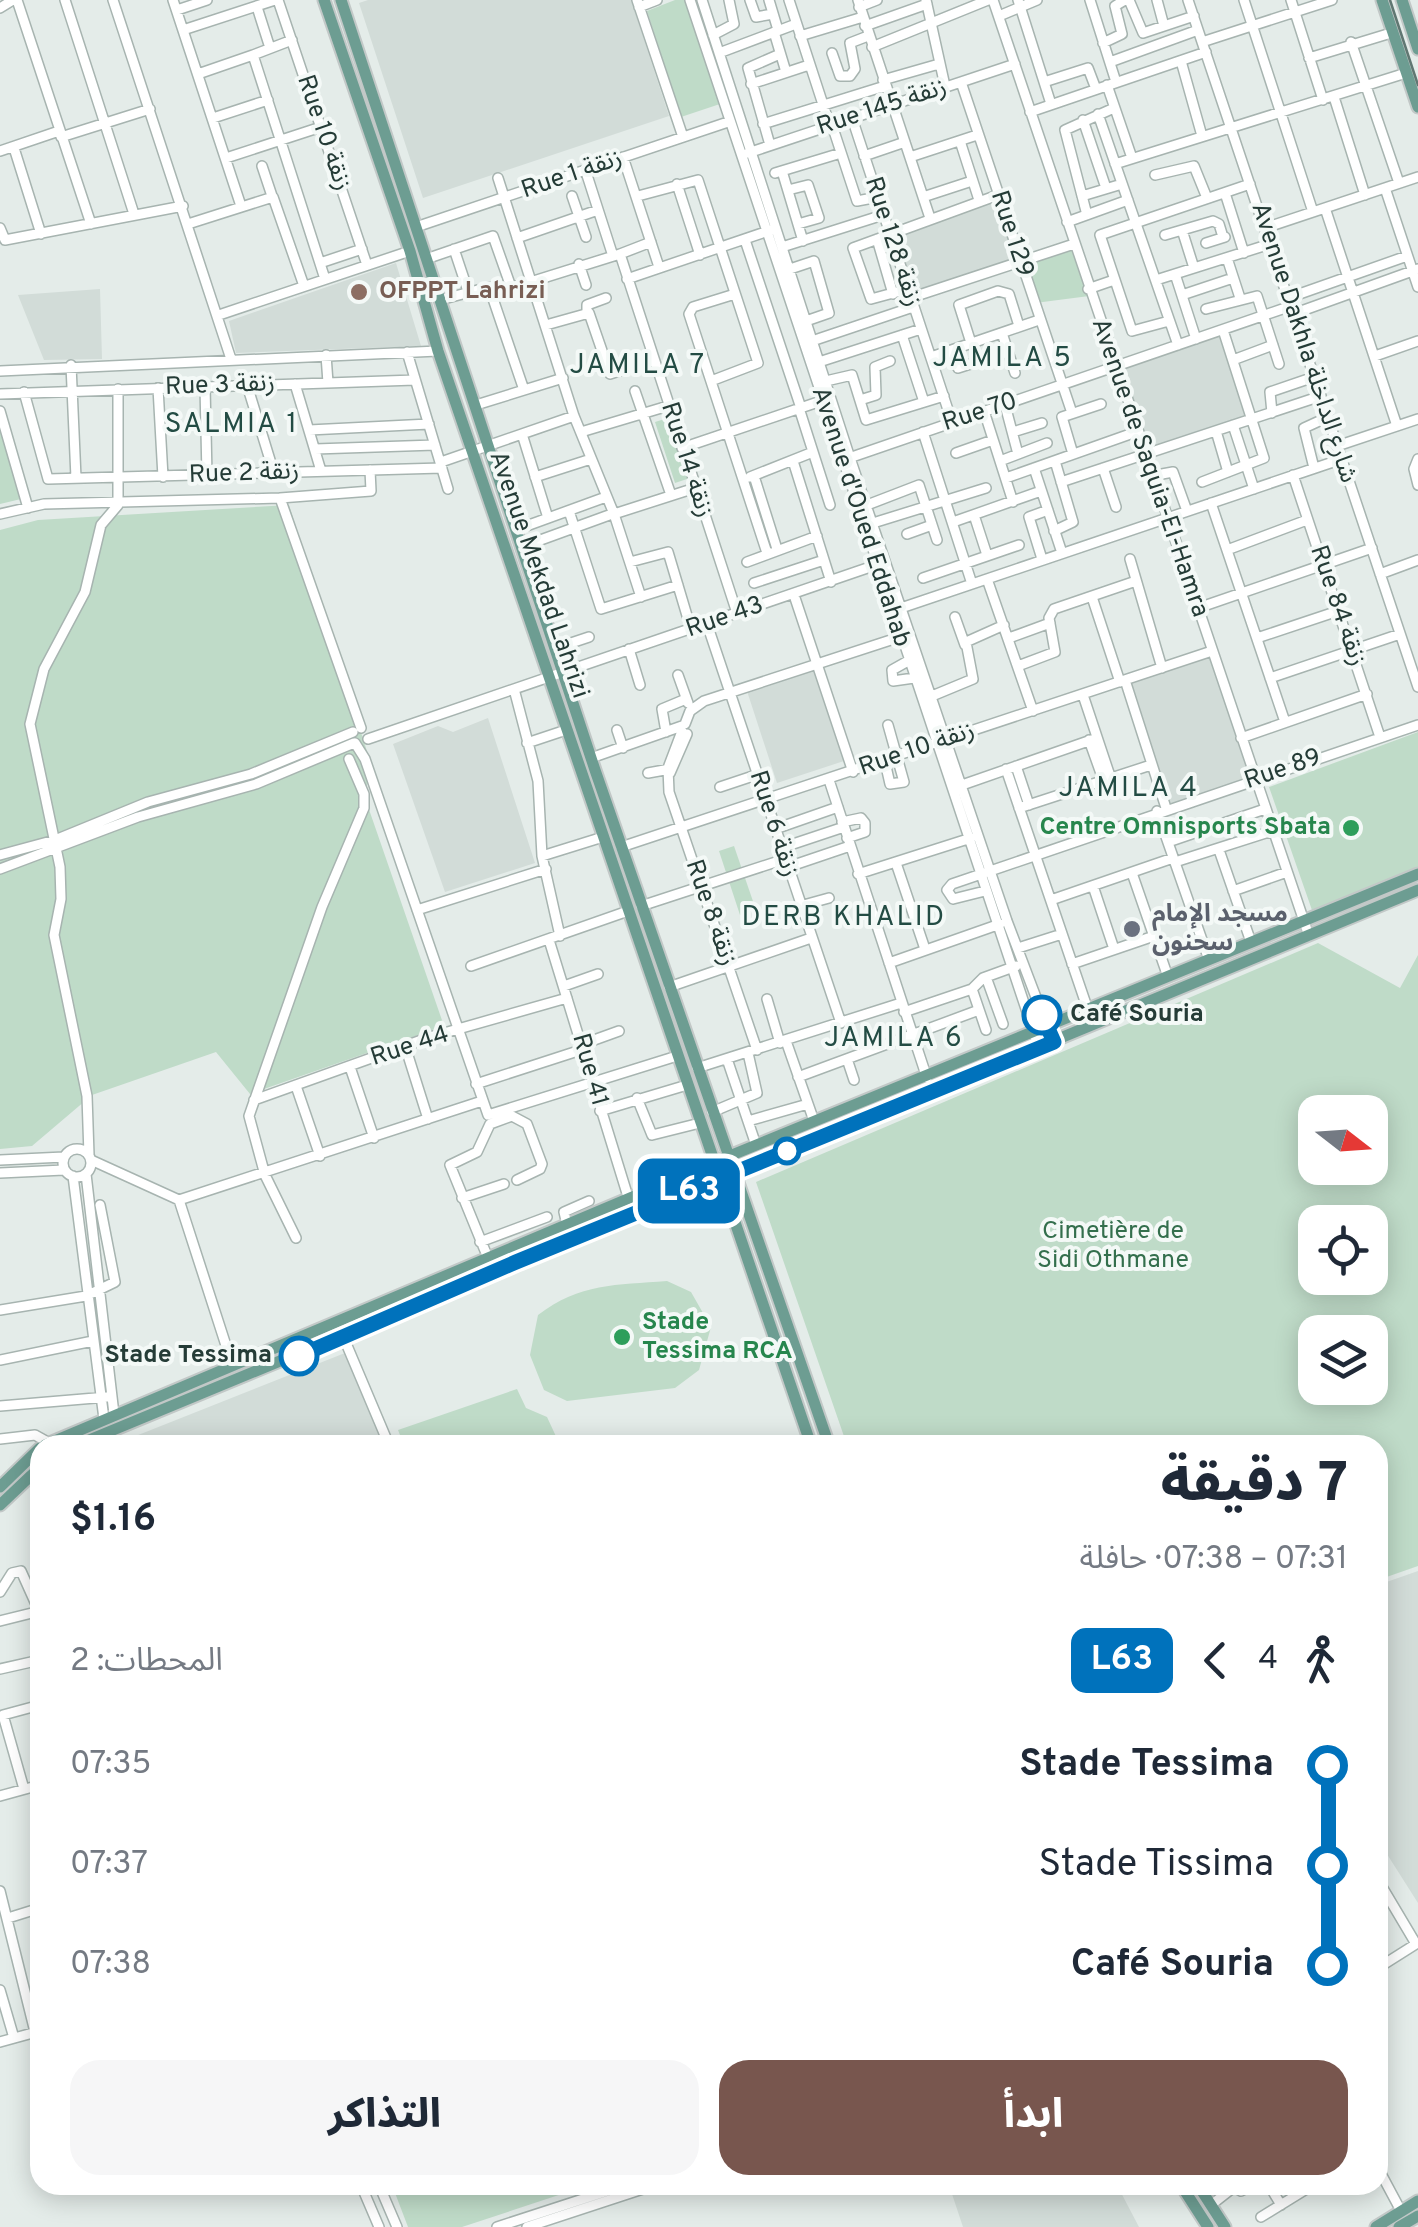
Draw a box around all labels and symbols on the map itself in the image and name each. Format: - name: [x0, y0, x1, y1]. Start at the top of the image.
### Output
- street label: Rue 10 زنقة: [288, 71, 358, 195]
- street label: Rue 145 زنقة: [813, 72, 951, 144]
- street label: Rue 1 زنقة: [517, 143, 627, 207]
- street label: Rue 128 زنقة: [856, 173, 928, 311]
- street label: Rue 129: [982, 187, 1040, 281]
- street label: Avenue Dakhla شارع الداخلة: [1243, 199, 1363, 487]
- place label: OFPPT Lahrizi: [379, 276, 546, 308]
- marker: OFPPT Lahrizi: [348, 281, 370, 303]
- street label: Avenue de Saquia-El-Hamra: [1083, 314, 1215, 622]
- district label: JAMILA 5: [933, 341, 1073, 377]
- district label: JAMILA 7: [569, 348, 707, 384]
- street label: Rue 3 زنقة: [164, 368, 276, 404]
- street label: Avenue d'Oued Eddahab: [803, 383, 917, 651]
- street label: Rue 70: [938, 386, 1022, 440]
- street label: Rue 14 زنقة: [652, 398, 720, 522]
- district label: SALMIA 1: [165, 407, 299, 443]
- street label: Avenue Mekdad Lahrizi: [481, 447, 595, 703]
- street label: Rue 2 زنقة: [188, 456, 300, 492]
- street label: Rue 84 زنقة: [1301, 541, 1373, 671]
- street label: Rue 43: [682, 590, 768, 646]
- street label: Rue 10 زنقة: [855, 715, 979, 785]
- street label: Rue 89: [1240, 742, 1326, 798]
- street label: Rue 6 زنقة: [741, 767, 805, 881]
- district label: JAMILA 4: [1059, 771, 1199, 807]
- place label: Centre Omnisports Sbata: [1039, 812, 1331, 844]
- marker: Centre Omnisports Sbata: [1340, 817, 1362, 839]
- street label: Rue 8 زنقة: [677, 856, 743, 970]
- place label: مسجد الإمام سحنون: [1152, 899, 1288, 960]
- district label: DERB KHALID: [741, 900, 947, 936]
- marker: مسجد الإمام سحنون: [1121, 918, 1143, 940]
- marker: Café Souria: [1023, 996, 1061, 1034]
- place label: Café Souria: [1070, 999, 1204, 1031]
- street label: Rue 44: [367, 1019, 453, 1075]
- district label: JAMILA 6: [824, 1021, 964, 1057]
- street label: Rue 41: [563, 1030, 615, 1110]
- north arrow: [1298, 1095, 1388, 1185]
- unlabelled marker: [774, 1138, 800, 1164]
- line badge: L63: [632, 1158, 746, 1224]
- park label: Cimetière de Sidi Othmane: [1037, 1216, 1189, 1277]
- place label: Stade Tessima RCA: [642, 1307, 793, 1368]
- marker: Stade Tessima RCA: [611, 1326, 633, 1348]
- marker: Stade Tessima: [280, 1337, 318, 1375]
- place label: Stade Tessima: [104, 1340, 272, 1372]

